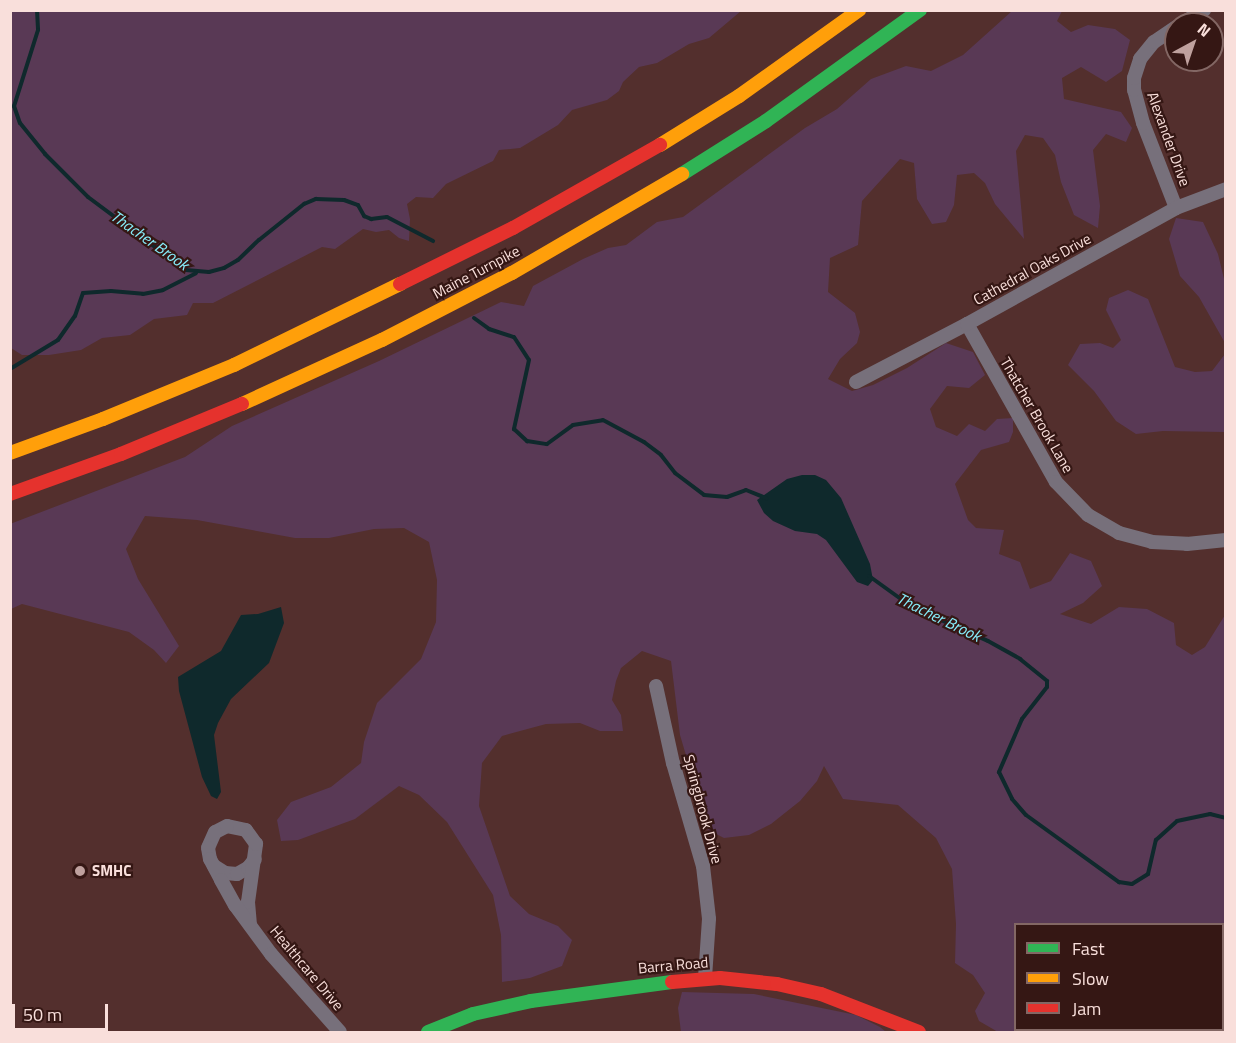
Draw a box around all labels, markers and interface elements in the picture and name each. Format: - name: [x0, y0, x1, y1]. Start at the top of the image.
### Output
- north arrow: [1164, 12, 1224, 72]
- text: N: [1192, 17, 1216, 43]
- street label: Alexander Drive: [1144, 89, 1194, 189]
- water label: Thacher Brook: [107, 206, 193, 274]
- street label: Cathedral Oaks Drive: [970, 229, 1094, 309]
- street label: Maine Turnpike: [429, 242, 523, 302]
- street label: Thatcher Brook Lane: [997, 354, 1077, 476]
- water label: Thacher Brook: [894, 588, 984, 646]
- street label: Springbrook Drive: [680, 752, 726, 866]
- place label: SMHC: [92, 862, 131, 880]
- marker: SMHC: [73, 864, 87, 878]
- street label: Healthcare Drive: [266, 922, 348, 1014]
- legend: [1014, 923, 1224, 1031]
- text: Fast: [1072, 935, 1105, 962]
- street label: Barra Road: [637, 953, 709, 977]
- text: Slow: [1072, 965, 1109, 992]
- scale bar: [15, 992, 111, 1030]
- text: Jam: [1072, 995, 1101, 1022]
- text: 50 m: [23, 1001, 62, 1028]

